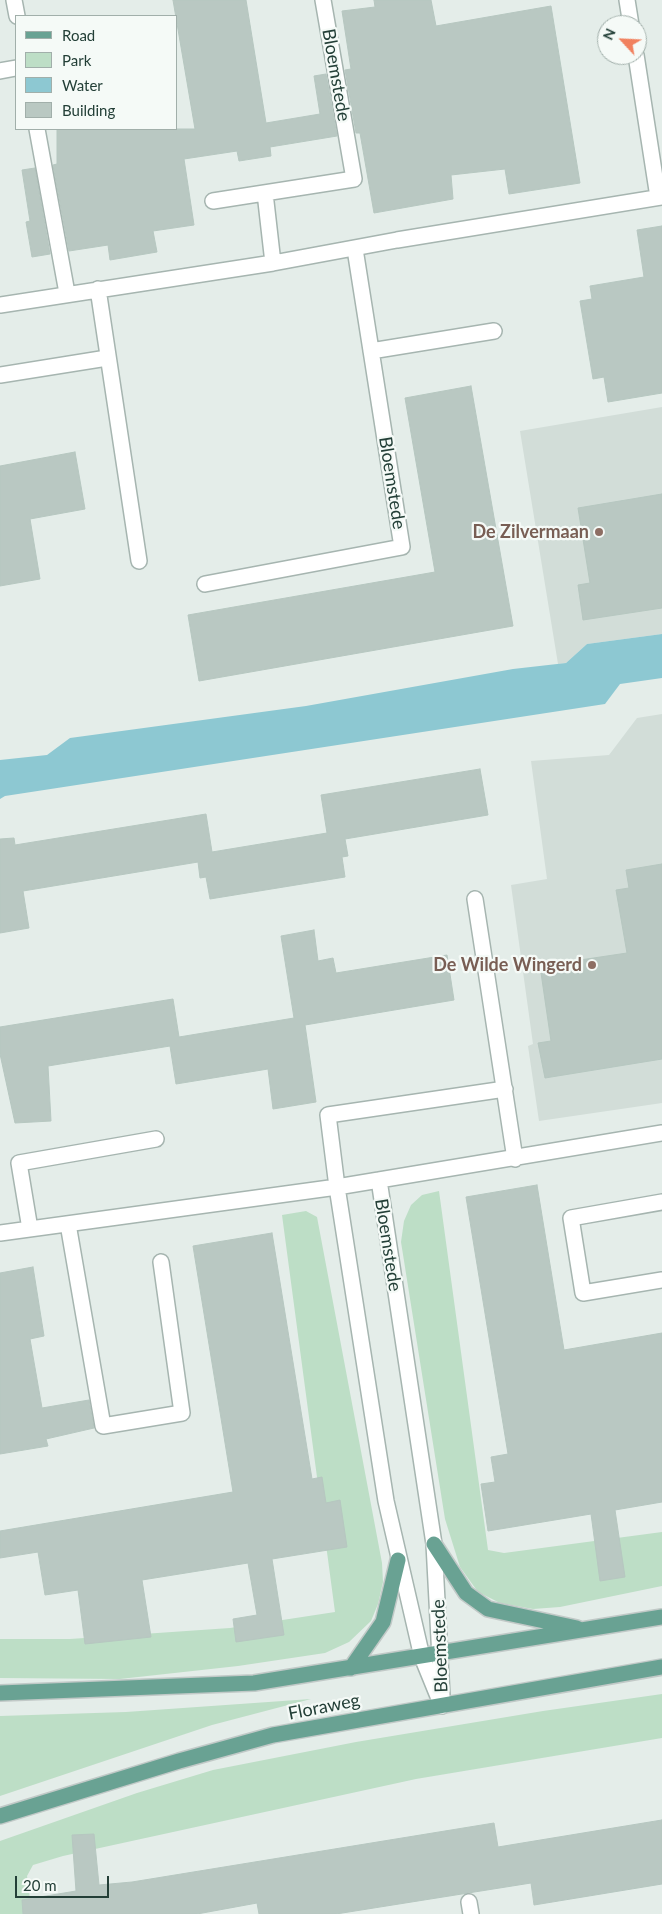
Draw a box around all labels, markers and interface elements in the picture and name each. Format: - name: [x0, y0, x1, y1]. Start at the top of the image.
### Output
- legend: [15, 15, 178, 130]
- north arrow: [597, 15, 647, 65]
- text: N: [599, 25, 619, 42]
- text: Road: [62, 26, 95, 44]
- street label: Bloemstede: [317, 27, 355, 123]
- text: Park: [62, 51, 91, 69]
- text: Water: [62, 76, 103, 94]
- text: Building: [62, 101, 115, 119]
- street label: Bloemstede: [374, 435, 410, 531]
- place label: De Zilvermaan: [472, 521, 589, 543]
- marker: De Zilvermaan: [593, 526, 605, 538]
- place label: De Wilde Wingerd: [433, 954, 582, 976]
- marker: De Wilde Wingerd: [586, 959, 598, 971]
- street label: Bloemstede: [370, 1197, 406, 1293]
- street label: Bloemstede: [428, 1599, 452, 1693]
- street label: Floraweg: [286, 1689, 362, 1725]
- scale bar: [18, 1866, 111, 1898]
- text: 20 m: [23, 1876, 57, 1894]

